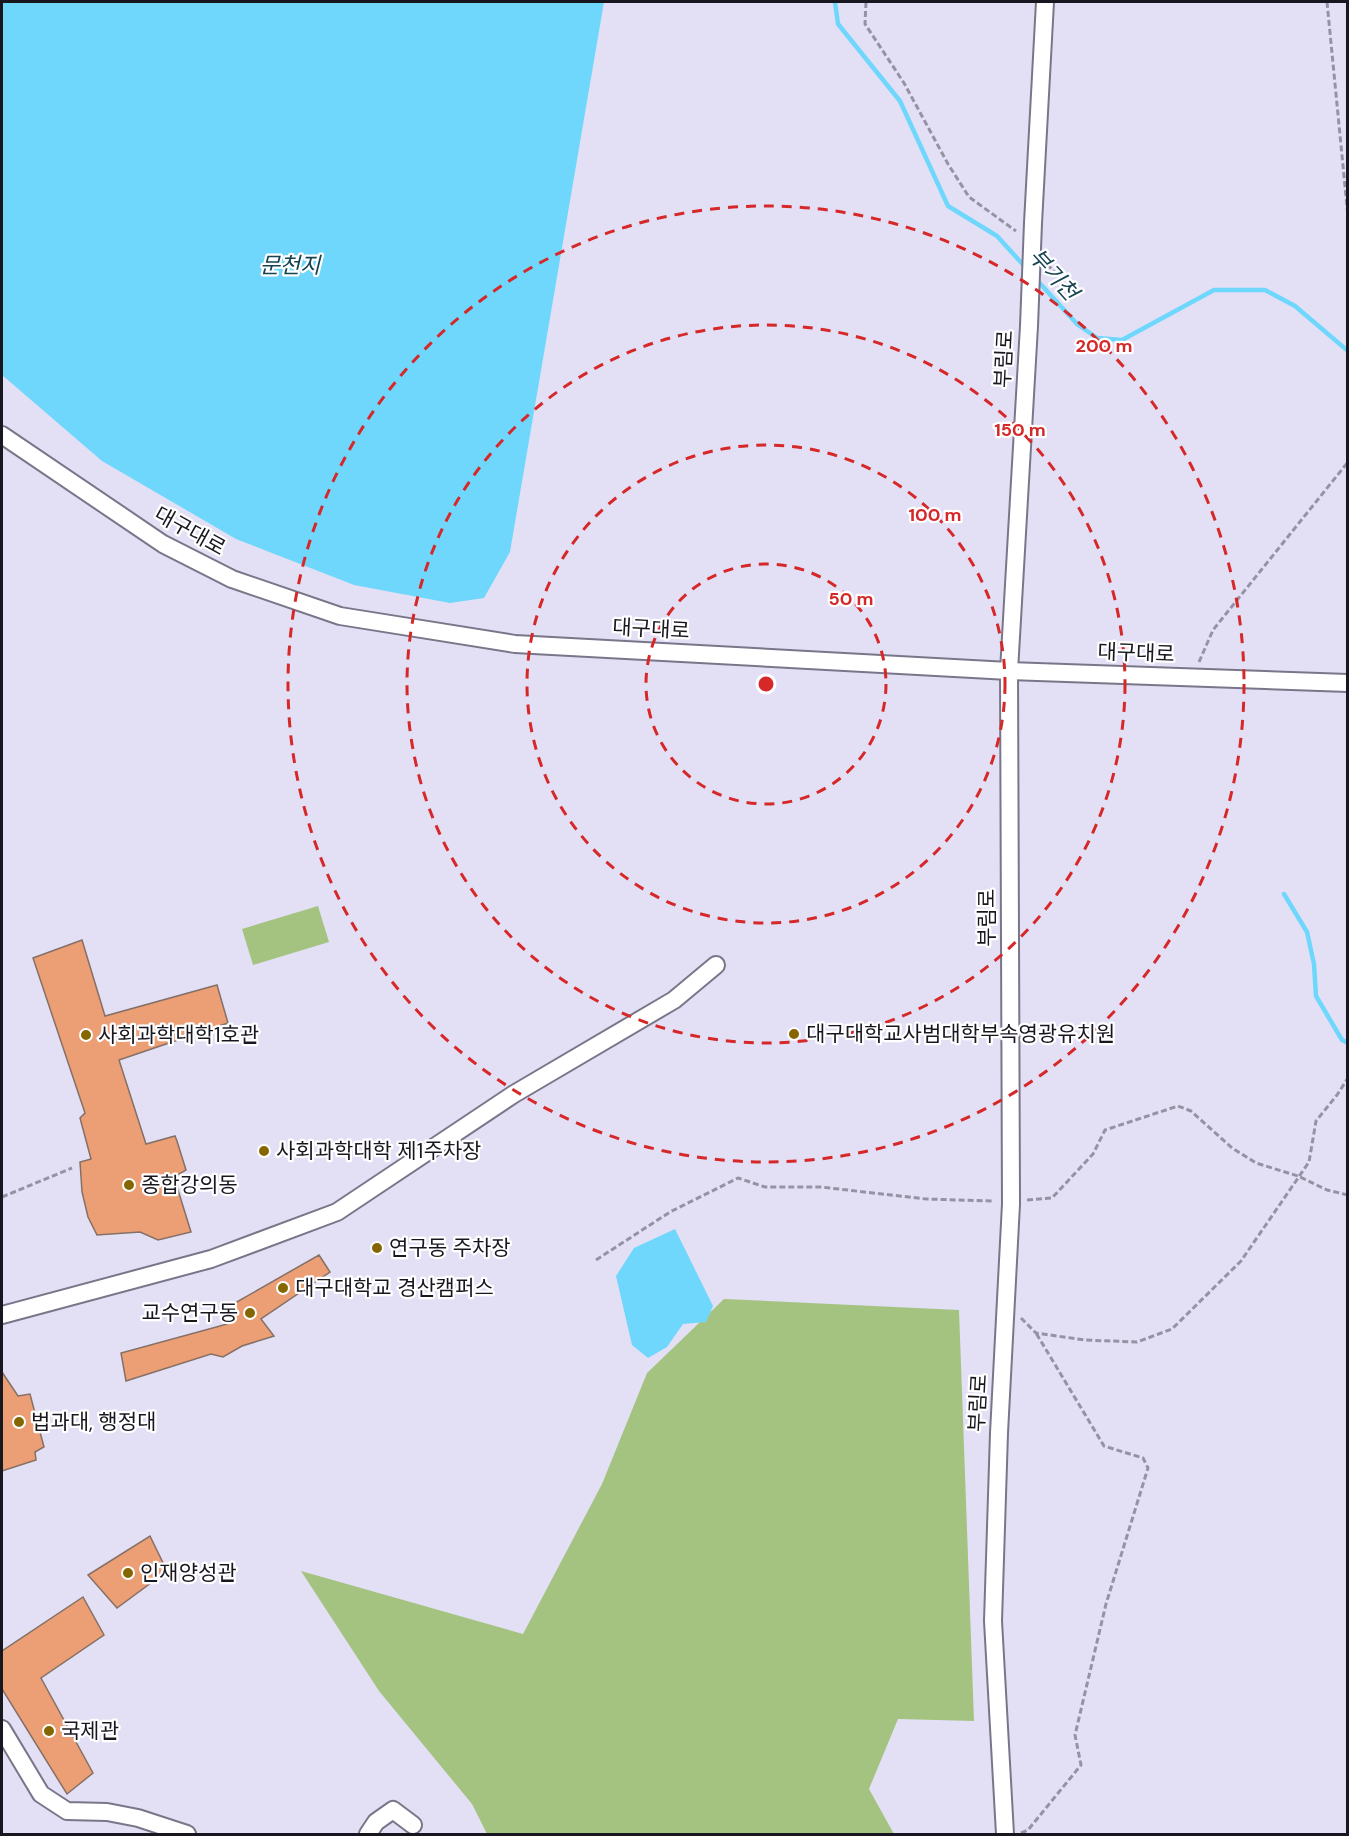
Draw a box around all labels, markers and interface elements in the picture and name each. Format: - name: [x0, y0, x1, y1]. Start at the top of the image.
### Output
- water label: 부기천: [1023, 242, 1087, 309]
- water label: 문천지: [260, 251, 322, 280]
- street label: 부림로: [989, 329, 1019, 389]
- text: 200 m: [1076, 334, 1132, 358]
- text: 150 m: [994, 418, 1046, 442]
- street label: 대구대로: [149, 500, 231, 562]
- text: 100 m: [908, 503, 962, 527]
- text: 50 m: [828, 587, 874, 611]
- street label: 대구대로: [612, 613, 690, 645]
- street label: 대구대로: [1097, 638, 1175, 668]
- centre of rings: [756, 674, 776, 694]
- street label: 부림로: [973, 889, 1001, 947]
- place label: 대구대학교사범대학부속영광유치원: [806, 1020, 1115, 1048]
- place label: 사회과학대학1호관: [98, 1021, 259, 1049]
- marker: 대구대학교사범대학부속영광유치원: [787, 1027, 801, 1041]
- marker: 사회과학대학1호관: [79, 1028, 93, 1042]
- place label: 사회과학대학 제1주차장: [276, 1137, 481, 1165]
- marker: 사회과학대학 제1주차장: [257, 1144, 271, 1158]
- place label: 종합강의동: [141, 1171, 238, 1199]
- marker: 종합강의동: [122, 1178, 136, 1192]
- place label: 연구동 주차장: [389, 1234, 511, 1262]
- marker: 연구동 주차장: [370, 1241, 384, 1255]
- place label: 대구대학교 경산캠퍼스: [295, 1274, 494, 1302]
- marker: 대구대학교 경산캠퍼스: [276, 1281, 290, 1295]
- place label: 교수연구동: [141, 1299, 238, 1327]
- marker: 교수연구동: [243, 1306, 257, 1320]
- street label: 부림로: [963, 1373, 993, 1433]
- place label: 법과대, 행정대: [31, 1408, 156, 1436]
- marker: 법과대, 행정대: [12, 1415, 26, 1429]
- place label: 인재양성관: [140, 1559, 237, 1587]
- marker: 인재양성관: [121, 1566, 135, 1580]
- place label: 국제관: [61, 1717, 119, 1745]
- marker: 국제관: [42, 1724, 56, 1738]

